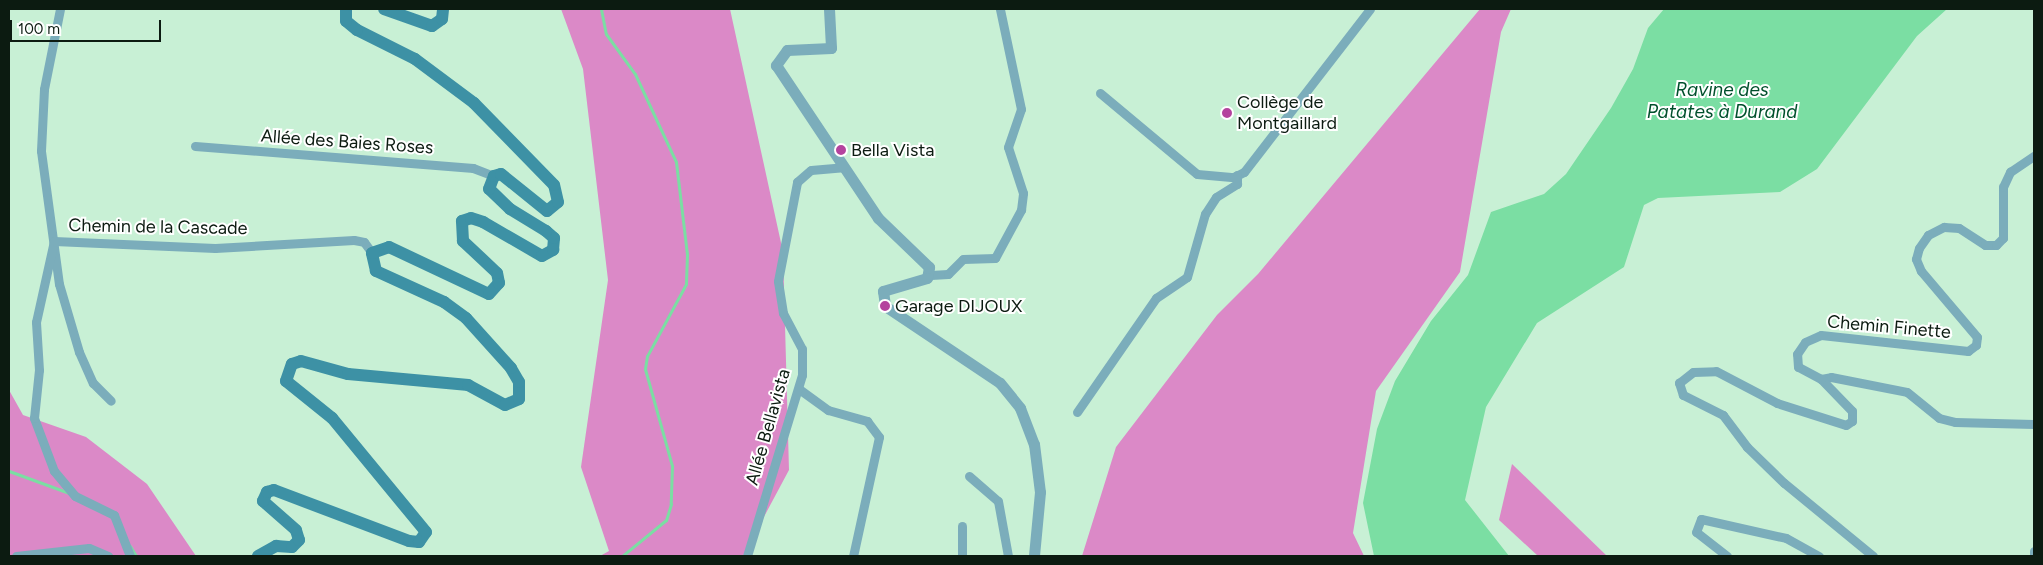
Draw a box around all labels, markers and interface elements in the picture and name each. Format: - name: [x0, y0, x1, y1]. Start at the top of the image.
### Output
- scale bar: [12, 10, 164, 42]
- text: 100 m: [18, 20, 60, 38]
- water label: Ravine des Patates à Durand: [1647, 79, 1797, 123]
- place label: Collège de Montgaillard: [1237, 92, 1337, 134]
- marker: Collège de Montgaillard: [1221, 107, 1233, 119]
- street label: Allée des Baies Roses: [260, 125, 434, 159]
- place label: Bella Vista: [851, 139, 934, 161]
- marker: Bella Vista: [835, 144, 847, 156]
- street label: Chemin de la Cascade: [68, 215, 248, 239]
- place label: Garage DIJOUX: [895, 295, 1022, 317]
- marker: Garage DIJOUX: [879, 300, 891, 312]
- street label: Chemin Finette: [1826, 311, 1952, 343]
- street label: Allée Bellavista: [741, 366, 795, 488]

